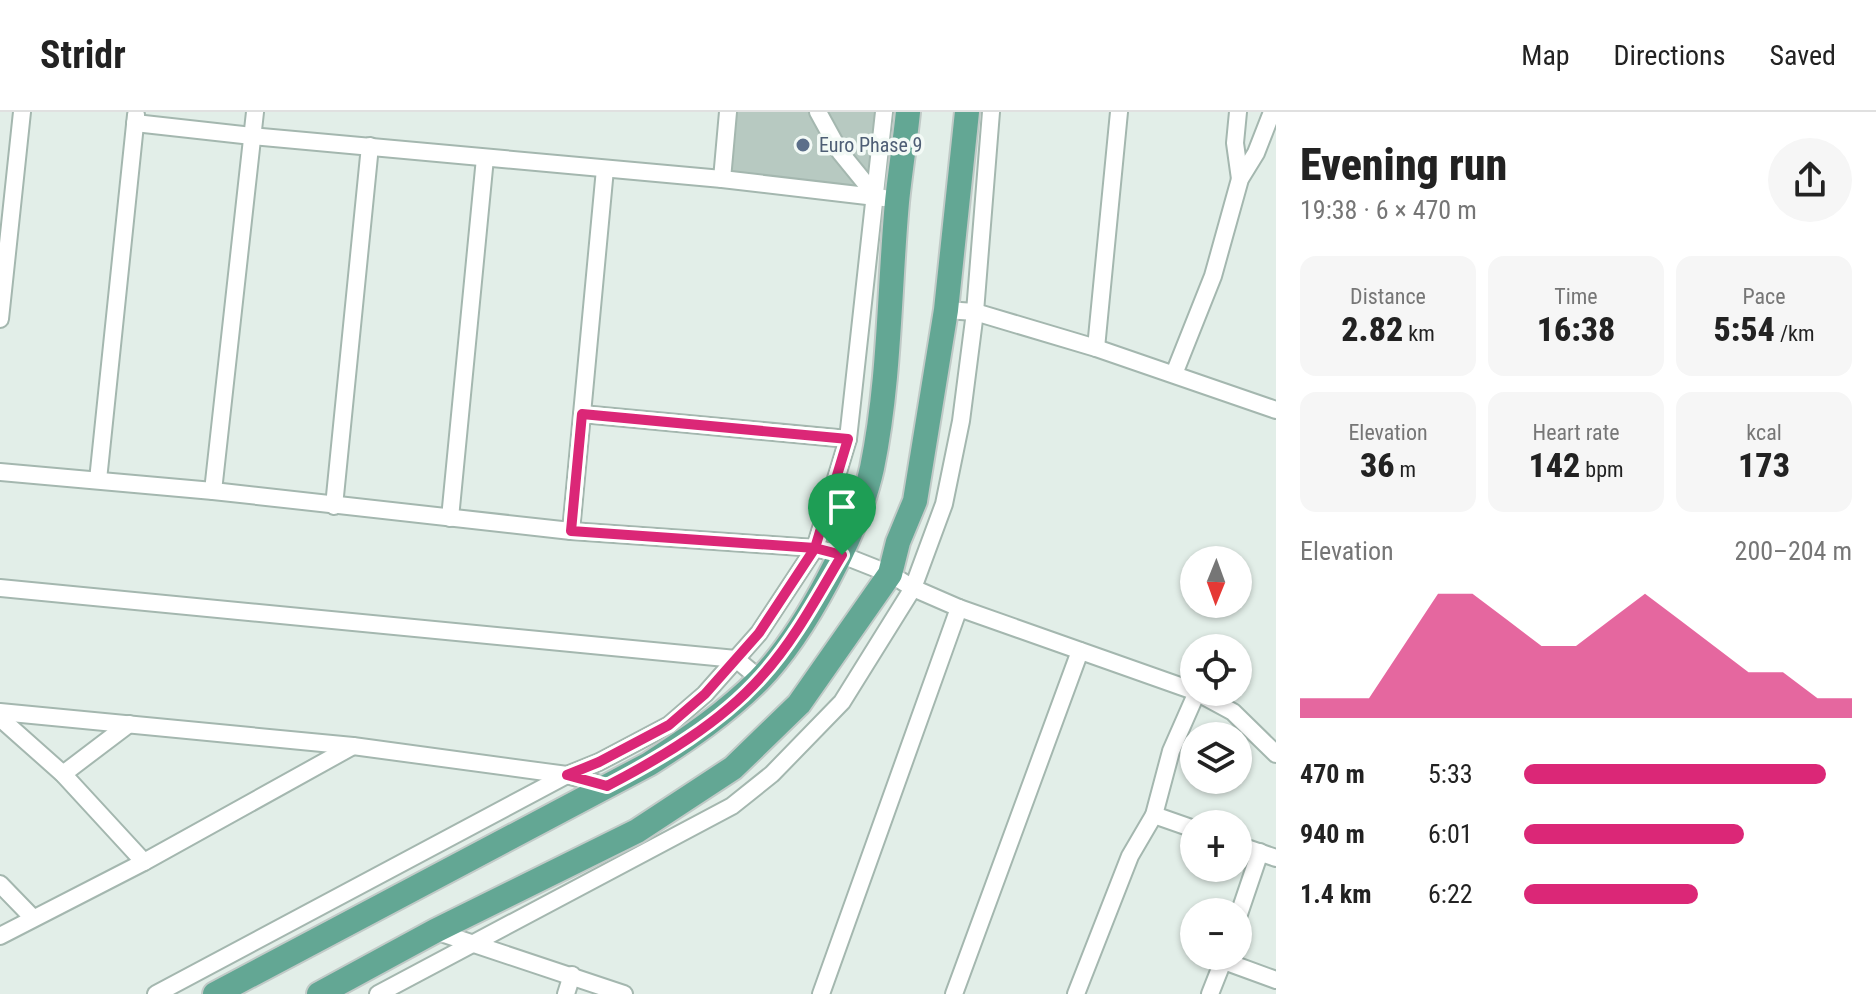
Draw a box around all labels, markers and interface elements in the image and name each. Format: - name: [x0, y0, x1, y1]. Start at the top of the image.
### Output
- text: Stridr: [40, 33, 126, 77]
- text: Map: [1521, 39, 1570, 72]
- text: Directions: [1614, 39, 1725, 72]
- text: Saved: [1769, 39, 1836, 72]
- place label: Euro Phase 9: [819, 133, 922, 157]
- marker: Euro Phase 9: [794, 136, 812, 154]
- button: share: [1768, 138, 1852, 222]
- text: Evening run: [1300, 139, 1507, 191]
- text: 19:38 · 6 × 470 m: [1300, 195, 1477, 225]
- text: Distance: [1350, 284, 1426, 309]
- text: Time: [1554, 284, 1598, 309]
- text: Pace: [1742, 284, 1786, 309]
- text: 2.82: [1341, 309, 1403, 349]
- text: 16:38: [1537, 309, 1615, 349]
- text: 5:54: [1713, 309, 1775, 349]
- text: km: [1403, 321, 1435, 346]
- text: /km: [1775, 321, 1815, 346]
- text: Elevation: [1348, 420, 1428, 445]
- text: Heart rate: [1533, 420, 1619, 445]
- text: kcal: [1746, 420, 1782, 445]
- text: 36: [1360, 445, 1394, 485]
- text: 142: [1528, 445, 1580, 485]
- text: 173: [1738, 445, 1790, 485]
- text: m: [1394, 457, 1416, 482]
- text: bpm: [1580, 457, 1624, 482]
- pin: [808, 473, 876, 555]
- icon: arrive: [820, 485, 864, 529]
- text: Elevation: [1300, 536, 1394, 566]
- text: 200–204 m: [1735, 536, 1852, 566]
- north arrow: [1180, 546, 1252, 618]
- map controls: [1180, 546, 1252, 970]
- button: locate: [1180, 634, 1252, 706]
- button: layers: [1180, 722, 1252, 794]
- text: 470 m: [1300, 759, 1365, 789]
- text: 5:33: [1428, 759, 1473, 789]
- button: +: [1180, 810, 1252, 882]
- text: 940 m: [1300, 819, 1365, 849]
- text: 6:01: [1428, 819, 1473, 849]
- text: 1.4 km: [1300, 879, 1372, 909]
- text: 6:22: [1428, 879, 1473, 909]
- button: −: [1180, 898, 1252, 970]

